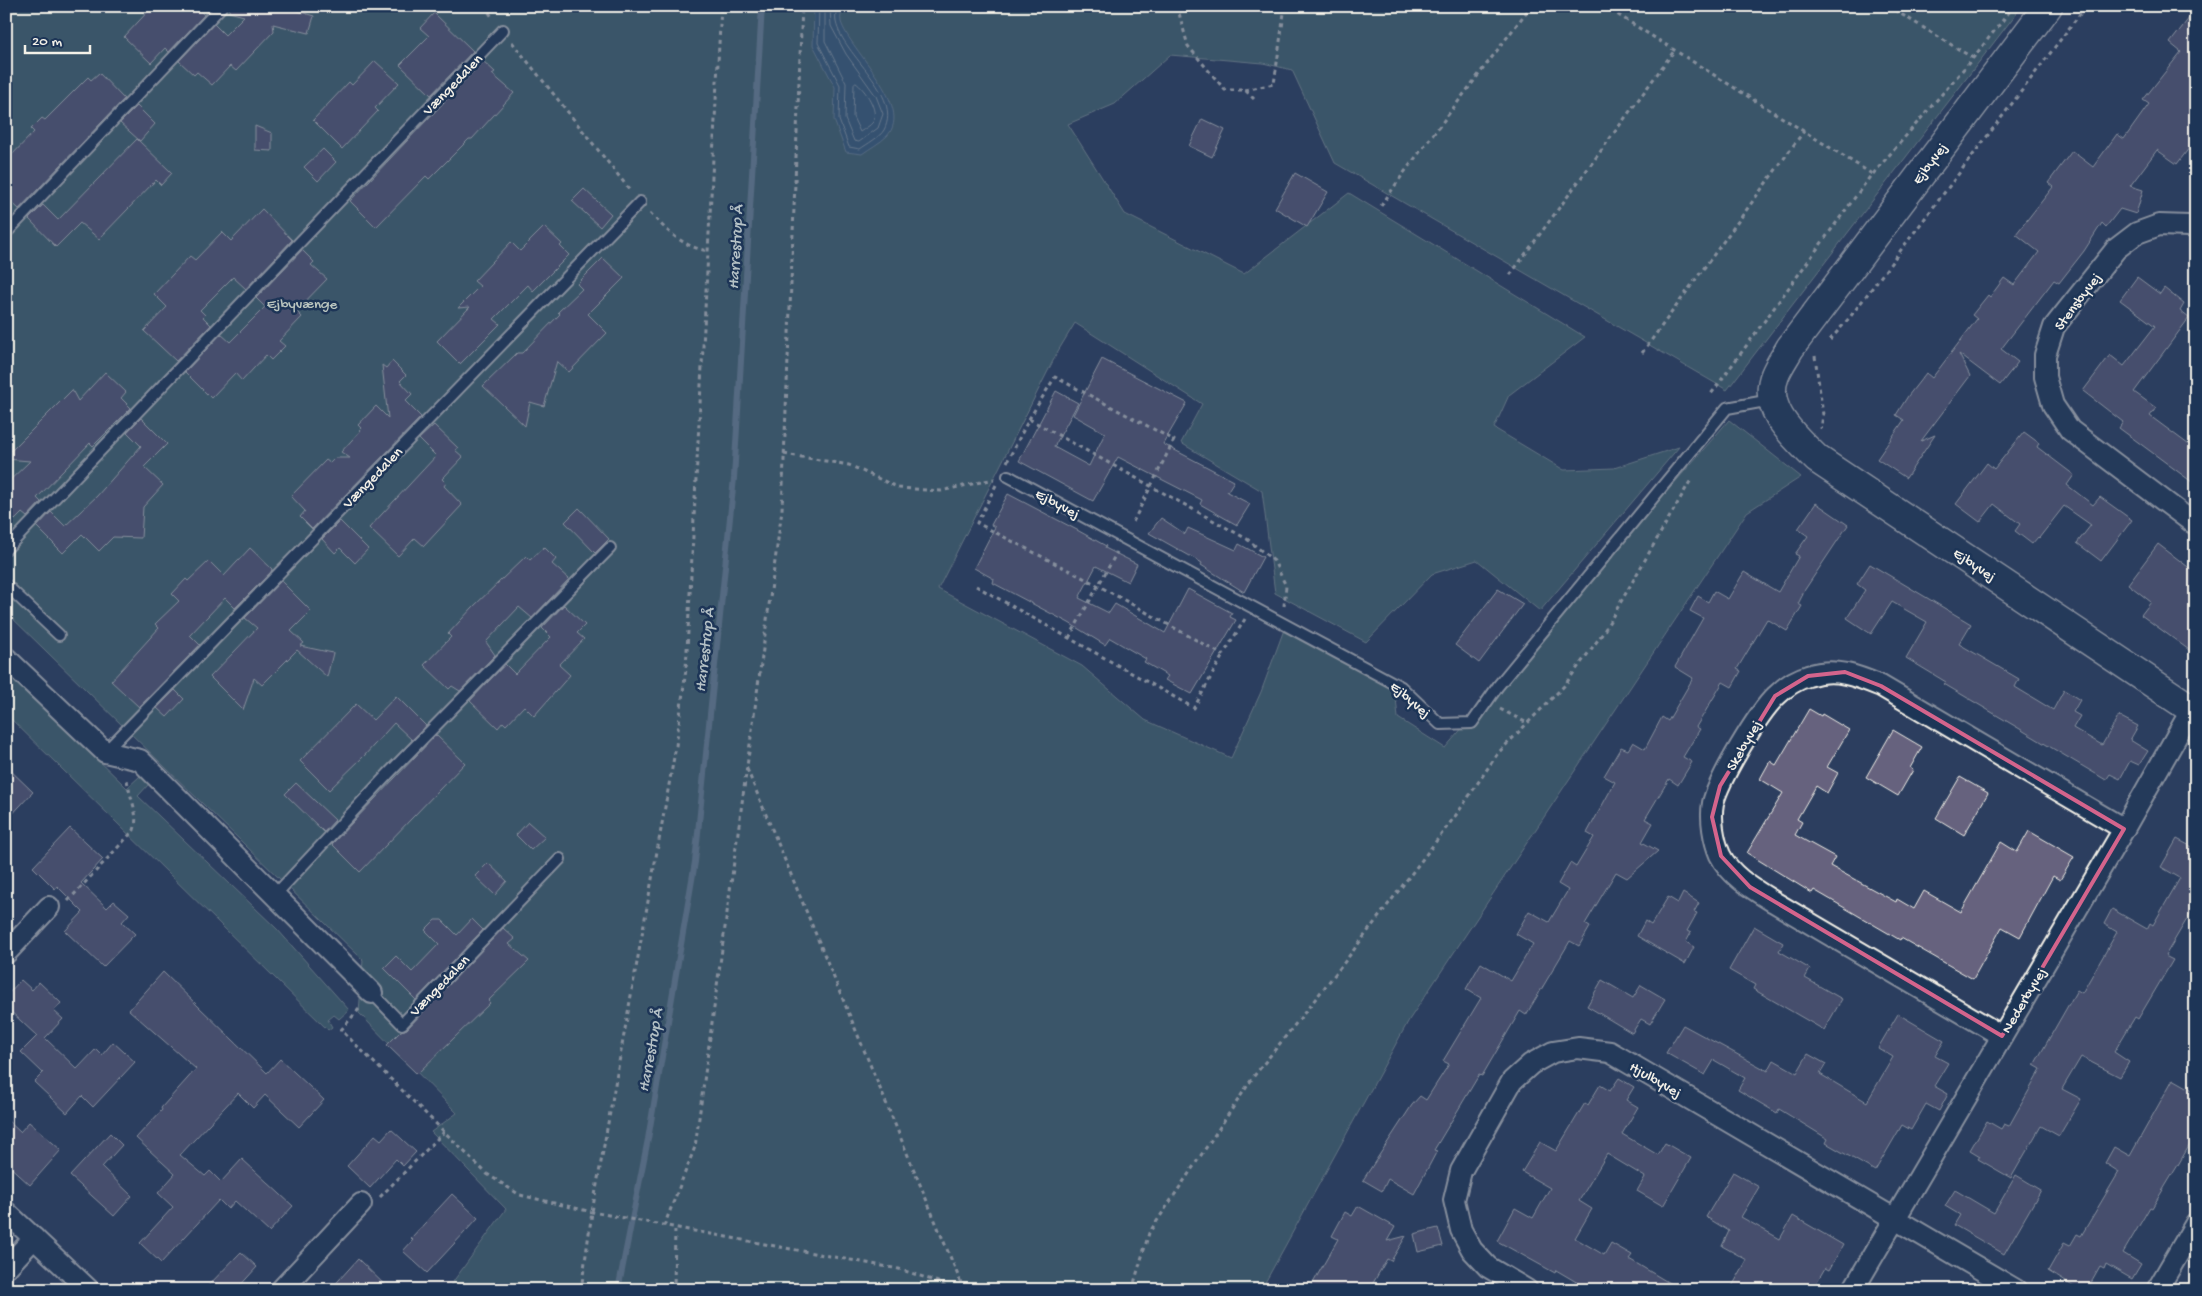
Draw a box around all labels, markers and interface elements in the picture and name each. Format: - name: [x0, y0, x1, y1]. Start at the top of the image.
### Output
- scale bar: [25, 22, 90, 54]
- text: 20 m: [32, 33, 62, 51]
- street label: Vængedalen: [419, 51, 487, 121]
- street label: Ejbyvej: [1909, 140, 1952, 189]
- water label: Harrestrup Å: [725, 203, 749, 290]
- street label: Stensbyvej: [2051, 270, 2106, 335]
- park label: Ejbyvænge: [267, 296, 338, 314]
- street label: Vængedalen: [339, 444, 407, 514]
- street label: Ejbyvej: [1032, 486, 1082, 524]
- street label: Ejbyvej: [1949, 545, 1999, 586]
- water label: Harrestrup Å: [692, 606, 720, 693]
- street label: Ejbyvej: [1386, 678, 1434, 723]
- street label: Skebyvej: [1723, 718, 1766, 774]
- street label: Vængedalen: [406, 952, 474, 1022]
- street label: Nederbyvej: [1998, 965, 2051, 1037]
- water label: Harrestrup Å: [635, 1006, 669, 1094]
- street label: Hjulbyvej: [1626, 1059, 1684, 1103]

